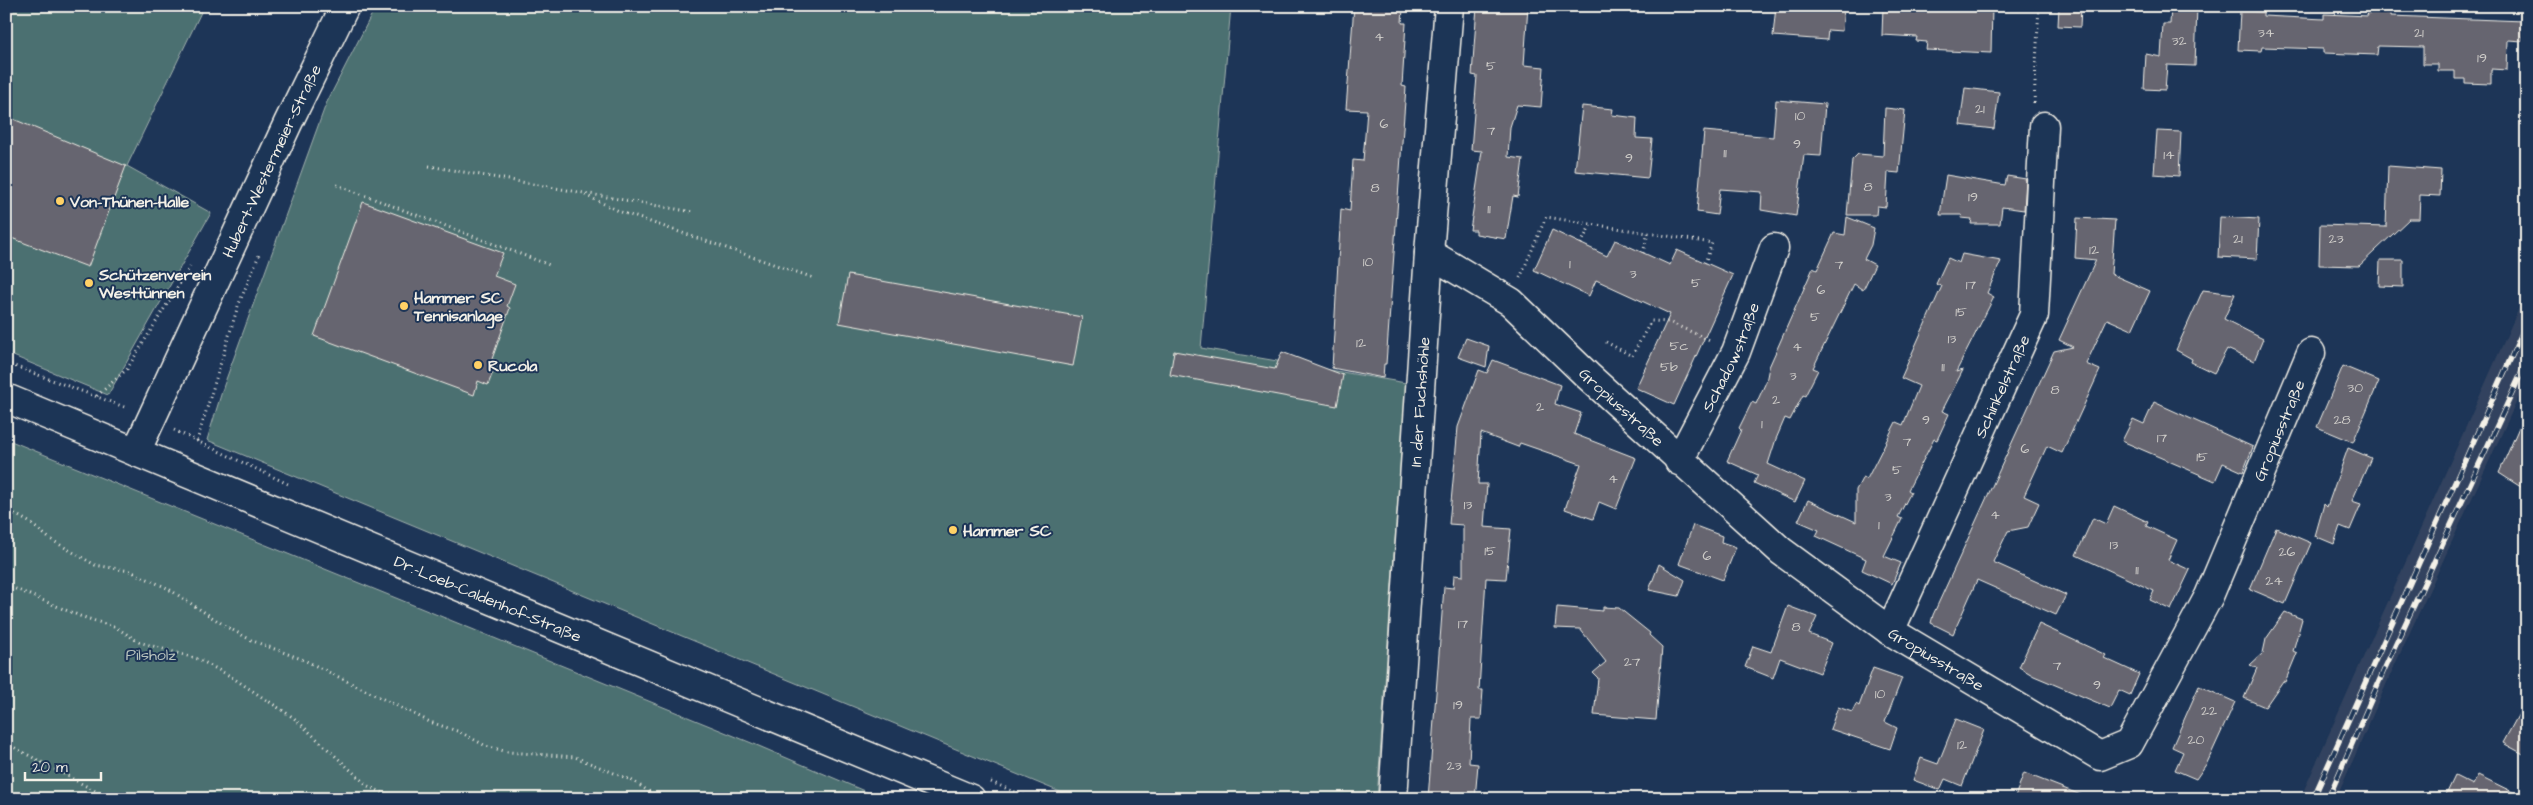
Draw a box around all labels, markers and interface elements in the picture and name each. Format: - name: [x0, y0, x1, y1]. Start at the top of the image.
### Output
- house number: 34: [2258, 23, 2275, 43]
- house number: 21: [2414, 23, 2424, 43]
- house number: 4: [1374, 27, 1384, 47]
- house number: 32: [2171, 31, 2187, 51]
- house number: 19: [2477, 48, 2487, 68]
- house number: 5: [1486, 56, 1496, 76]
- street label: Hubert-Westermeier-Straße: [217, 61, 327, 261]
- house number: 21: [1975, 99, 1985, 119]
- house number: 10: [1795, 106, 1805, 126]
- house number: 6: [1380, 114, 1389, 134]
- house number: 7: [1487, 121, 1496, 141]
- house number: 9: [1793, 134, 1801, 154]
- house number: 11: [1723, 143, 1727, 163]
- house number: 14: [2163, 145, 2175, 165]
- house number: 9: [1625, 148, 1633, 168]
- house number: 8: [1863, 177, 1873, 197]
- house number: 8: [1370, 178, 1380, 198]
- house number: 19: [1968, 187, 1978, 207]
- place label: Von-Thünen-Halle: [69, 191, 190, 213]
- marker: Von-Thünen-Halle: [54, 195, 66, 207]
- house number: 11: [1487, 199, 1491, 219]
- house number: 21: [2233, 229, 2243, 249]
- house number: 23: [2328, 229, 2344, 249]
- house number: 12: [2089, 240, 2099, 260]
- house number: 10: [1363, 252, 1373, 272]
- house number: 1: [1569, 254, 1571, 274]
- house number: 7: [1835, 255, 1844, 275]
- place label: Schützenverein Westtünnen: [98, 264, 211, 304]
- house number: 3: [1629, 264, 1637, 284]
- house number: 5: [1691, 273, 1701, 293]
- house number: 17: [1966, 275, 1977, 295]
- marker: Schützenverein Westtünnen: [83, 277, 95, 289]
- house number: 6: [1817, 280, 1826, 300]
- place label: Hammer SC Tennisanlage: [413, 287, 503, 329]
- street label: Schadowstraße: [1697, 299, 1765, 416]
- marker: Hammer SC Tennisanlage: [398, 300, 410, 312]
- house number: 15: [1955, 302, 1967, 322]
- house number: 5: [1810, 307, 1820, 327]
- house number: 13: [1948, 329, 1956, 349]
- street label: Schinkelstraße: [1969, 331, 2036, 442]
- house number: 12: [1356, 333, 1366, 353]
- street label: In der Fuchshöhle: [1405, 336, 1435, 468]
- house number: 5c: [1670, 336, 1689, 356]
- house number: 4: [1792, 337, 1802, 357]
- place label: Rucola: [488, 355, 538, 377]
- house number: 5b: [1660, 357, 1678, 377]
- house number: 11: [1941, 357, 1945, 377]
- marker: Rucola: [472, 359, 484, 371]
- street label: Gropiusstraße: [1574, 363, 1669, 452]
- house number: 3: [1789, 366, 1797, 386]
- street label: Gropiusstraße: [2249, 376, 2311, 484]
- house number: 30: [2347, 378, 2363, 398]
- house number: 8: [2050, 380, 2060, 400]
- house number: 2: [1772, 390, 1780, 410]
- house number: 2: [1536, 397, 1544, 417]
- house number: 9: [1922, 410, 1930, 430]
- house number: 28: [2333, 410, 2351, 430]
- house number: 1: [1761, 414, 1763, 434]
- house number: 17: [2157, 428, 2168, 448]
- house number: 7: [1903, 432, 1912, 452]
- house number: 6: [2021, 439, 2030, 459]
- house number: 15: [2196, 447, 2208, 467]
- house number: 5: [1892, 460, 1902, 480]
- house number: 4: [1608, 469, 1618, 489]
- house number: 3: [1884, 487, 1892, 507]
- house number: 13: [1464, 495, 1472, 515]
- house number: 4: [1990, 505, 2000, 525]
- house number: 1: [1878, 515, 1880, 535]
- place label: Hammer SC: [963, 520, 1052, 542]
- marker: Hammer SC: [947, 524, 959, 536]
- house number: 13: [2110, 535, 2118, 555]
- house number: 15: [1484, 541, 1496, 561]
- house number: 26: [2279, 542, 2296, 562]
- house number: 6: [1703, 546, 1712, 566]
- street label: Dr.-Loeb-Caldenhof-Straße: [391, 550, 585, 648]
- house number: 11: [2135, 560, 2139, 580]
- house number: 24: [2265, 571, 2283, 591]
- house number: 17: [1458, 614, 1469, 634]
- house number: 8: [1791, 617, 1801, 637]
- street label: Gropiusstraße: [1884, 622, 1988, 697]
- park label: Pilsholz: [126, 644, 176, 666]
- house number: 27: [1624, 652, 1641, 672]
- house number: 7: [2053, 656, 2062, 676]
- house number: 9: [2093, 675, 2101, 695]
- house number: 10: [1875, 684, 1885, 704]
- house number: 19: [1453, 695, 1463, 715]
- house number: 22: [2201, 701, 2217, 721]
- house number: 20: [2188, 730, 2205, 750]
- house number: 12: [1957, 735, 1967, 755]
- scale bar: [25, 750, 101, 782]
- house number: 23: [1446, 756, 1462, 776]
- text: 20 m: [32, 757, 68, 778]

